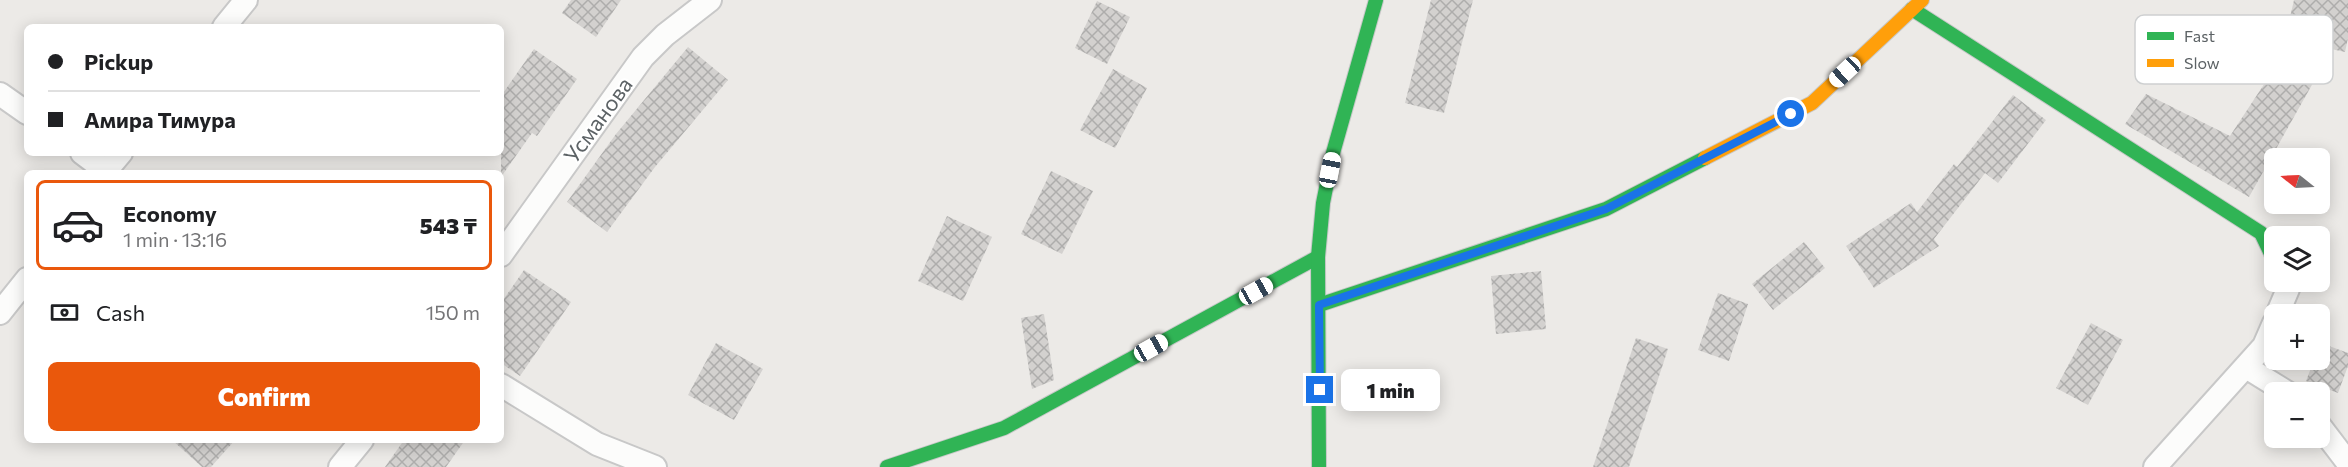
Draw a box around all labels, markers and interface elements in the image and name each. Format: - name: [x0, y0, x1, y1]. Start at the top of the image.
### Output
- legend: [2135, 15, 2333, 84]
- text: Fast: [2184, 26, 2215, 45]
- text: Pickup: [84, 48, 153, 75]
- car: [1826, 53, 1864, 91]
- text: Slow: [2184, 53, 2220, 72]
- street label: Усманова: [557, 72, 638, 168]
- route start: [1777, 100, 1804, 127]
- text: Амира Тимура: [84, 106, 236, 133]
- north arrow: [2264, 148, 2330, 214]
- map controls: [2264, 148, 2330, 448]
- car: [1318, 151, 1342, 189]
- icon: car: [51, 198, 105, 252]
- text: Economy: [123, 200, 217, 227]
- text: 543 ₸: [420, 212, 477, 239]
- button: layers: [2264, 226, 2330, 292]
- text: 1 min · 13:16: [123, 227, 227, 251]
- car: [1236, 274, 1276, 308]
- icon: cash: [48, 296, 81, 329]
- text: Cash: [96, 299, 145, 326]
- text: 150 m: [426, 300, 480, 324]
- button: +: [2264, 304, 2330, 370]
- car: [1131, 331, 1171, 365]
- button: Confirm: [48, 362, 480, 431]
- callout: 1 min: [1341, 369, 1440, 411]
- route end: [1306, 376, 1333, 403]
- text: 1 min: [1366, 378, 1415, 402]
- button: −: [2264, 382, 2330, 448]

